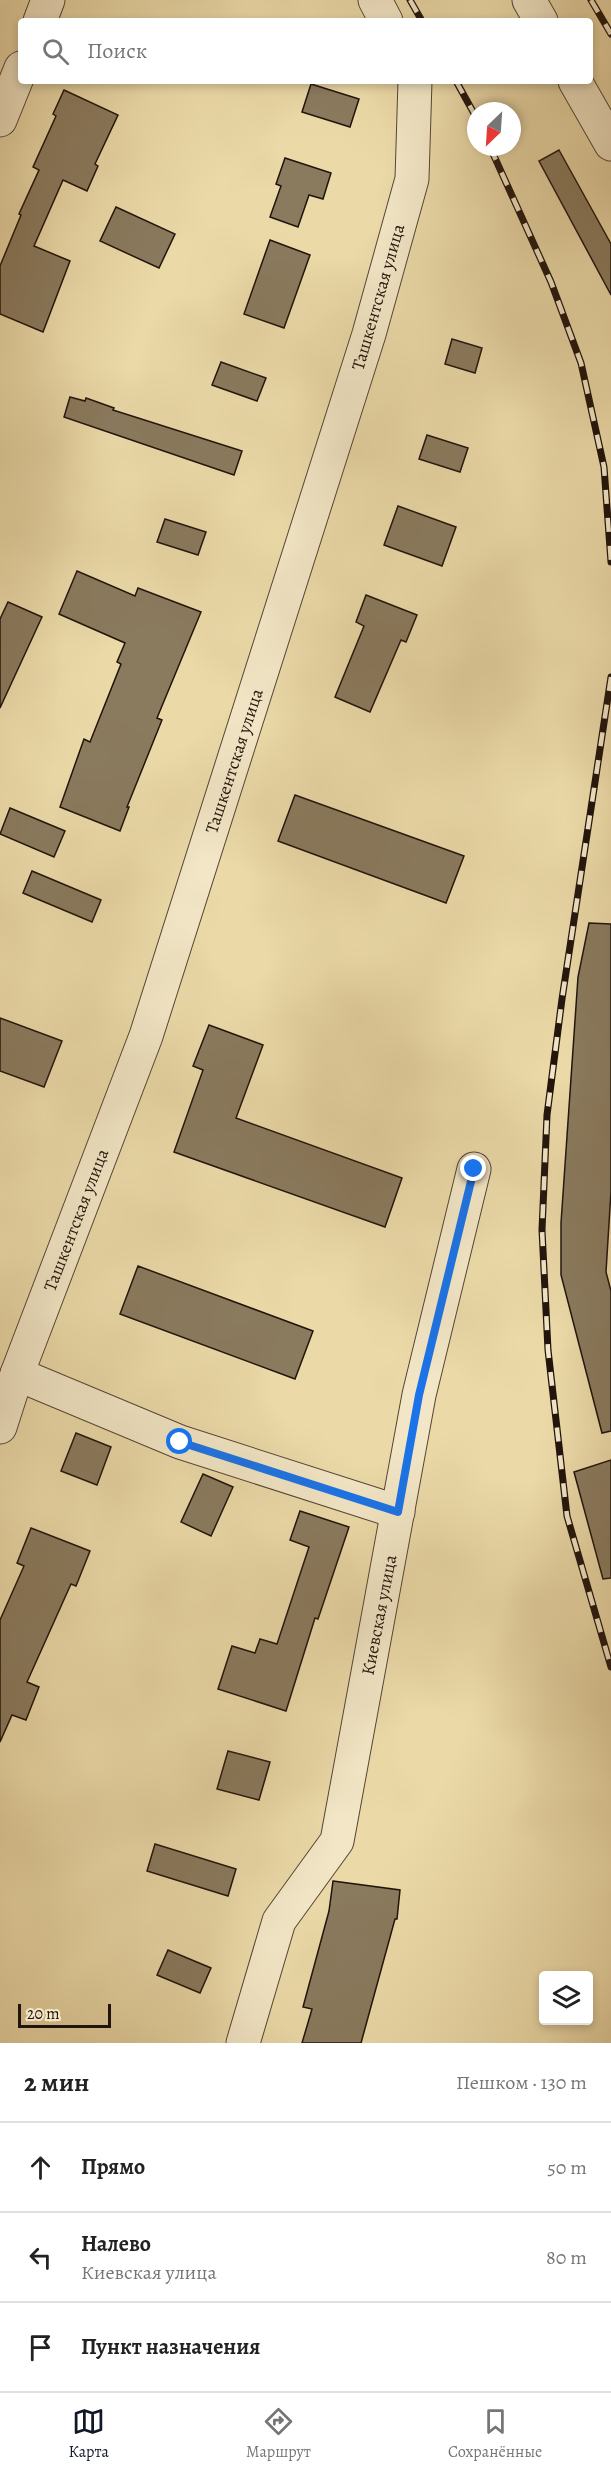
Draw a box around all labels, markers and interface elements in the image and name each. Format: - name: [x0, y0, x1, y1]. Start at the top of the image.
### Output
- search box: [18, 18, 593, 84]
- icon: search: [39, 35, 72, 68]
- text: Поиск: [87, 36, 147, 66]
- north arrow: [467, 102, 521, 156]
- street label: Ташкентская улица: [346, 221, 411, 373]
- street label: Ташкентская улица: [199, 685, 269, 836]
- street label: Ташкентская улица: [38, 1145, 114, 1295]
- route end: [460, 1155, 486, 1181]
- route start: [166, 1428, 192, 1454]
- street label: Киевская улица: [356, 1552, 403, 1677]
- map controls: [539, 1971, 593, 2025]
- button: layers: [539, 1971, 593, 2025]
- scale bar: [18, 2001, 111, 2028]
- text: 20 m: [27, 2003, 60, 2025]
- text: 2 мин: [24, 2065, 89, 2100]
- text: Пешком · 130 m: [456, 2069, 587, 2096]
- icon: ahead: [24, 2151, 57, 2184]
- text: Прямо: [81, 2152, 145, 2182]
- text: 50 m: [547, 2154, 587, 2181]
- text: Налево: [81, 2229, 151, 2259]
- icon: left: [24, 2241, 57, 2274]
- text: 80 m: [546, 2244, 587, 2271]
- text: Киевская улица: [81, 2259, 217, 2286]
- icon: arrive: [24, 2331, 57, 2364]
- text: Пункт назначения: [81, 2332, 260, 2362]
- tab: Карта: [69, 2405, 109, 2463]
- tab: Маршрут: [246, 2405, 311, 2463]
- tab: Сохранённые: [448, 2405, 542, 2463]

